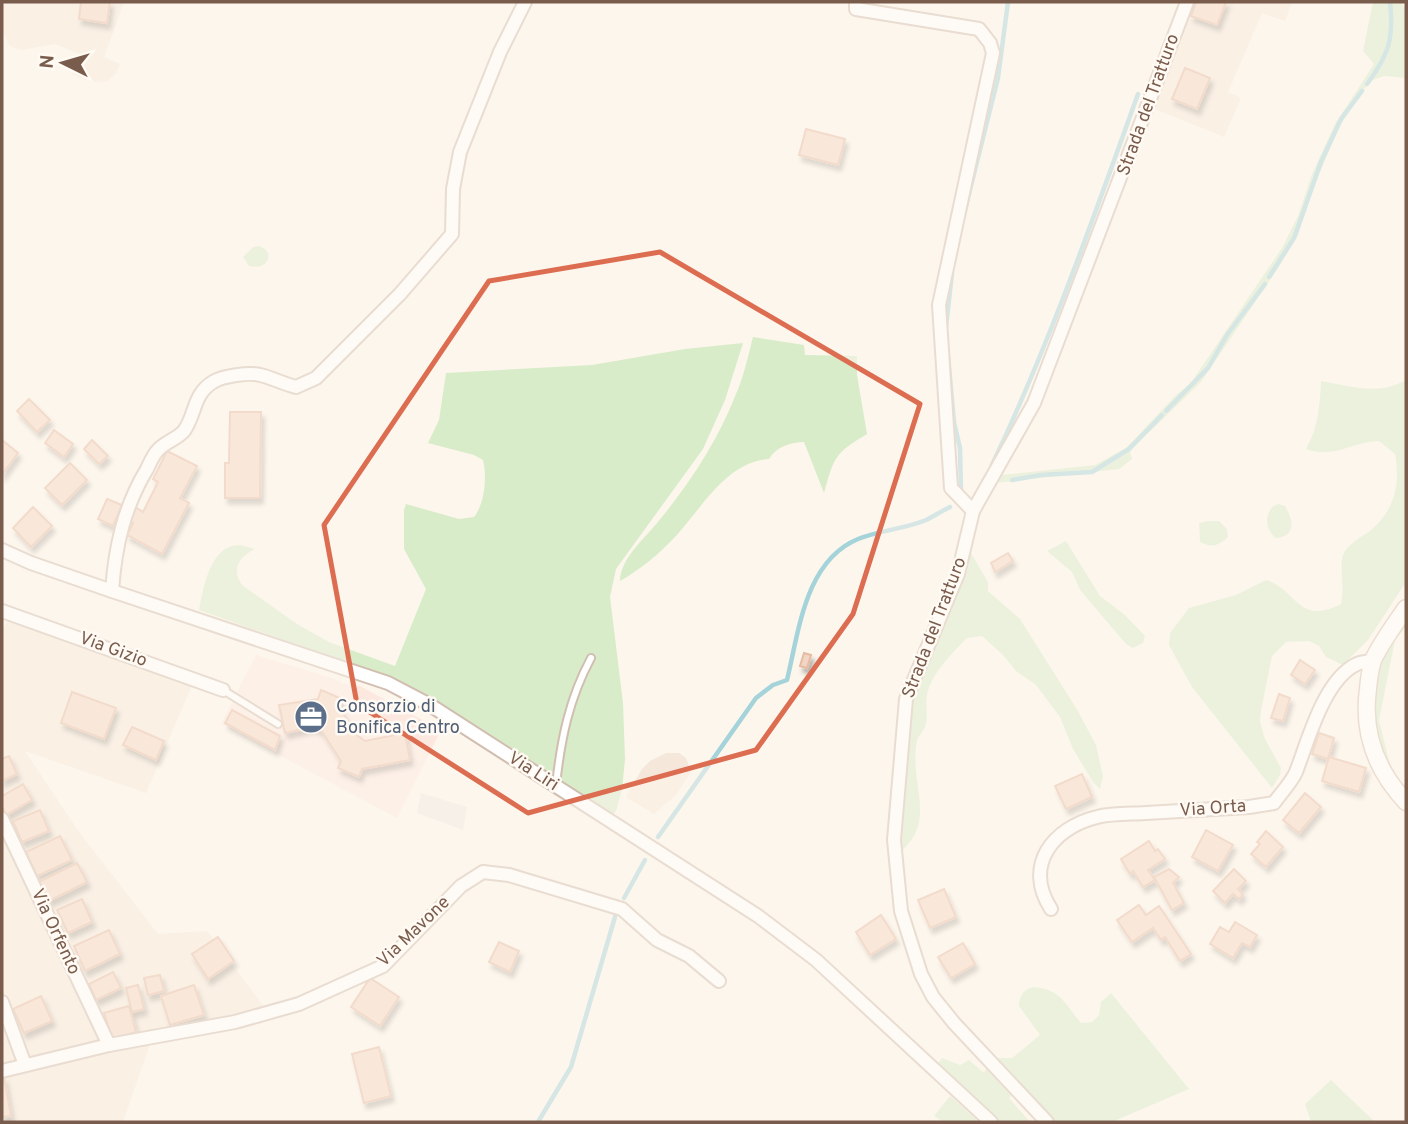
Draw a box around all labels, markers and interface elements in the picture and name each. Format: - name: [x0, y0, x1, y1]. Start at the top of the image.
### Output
- north arrow: [28, 28, 98, 98]
- street label: Strada del Tratturo: [1113, 31, 1185, 179]
- text: N: [36, 54, 61, 70]
- street label: Strada del Tratturo: [897, 554, 973, 702]
- street label: Via Gizio: [76, 627, 150, 673]
- place label: Consorzio di Bonifica Centro: [336, 696, 460, 740]
- office icon: Consorzio di Bonifica Centro: [292, 698, 330, 736]
- street label: Via Liri: [503, 747, 563, 797]
- street label: Via Orta: [1179, 795, 1247, 823]
- street label: Via Orfento: [25, 885, 85, 979]
- street label: Via Mavone: [373, 892, 455, 972]

